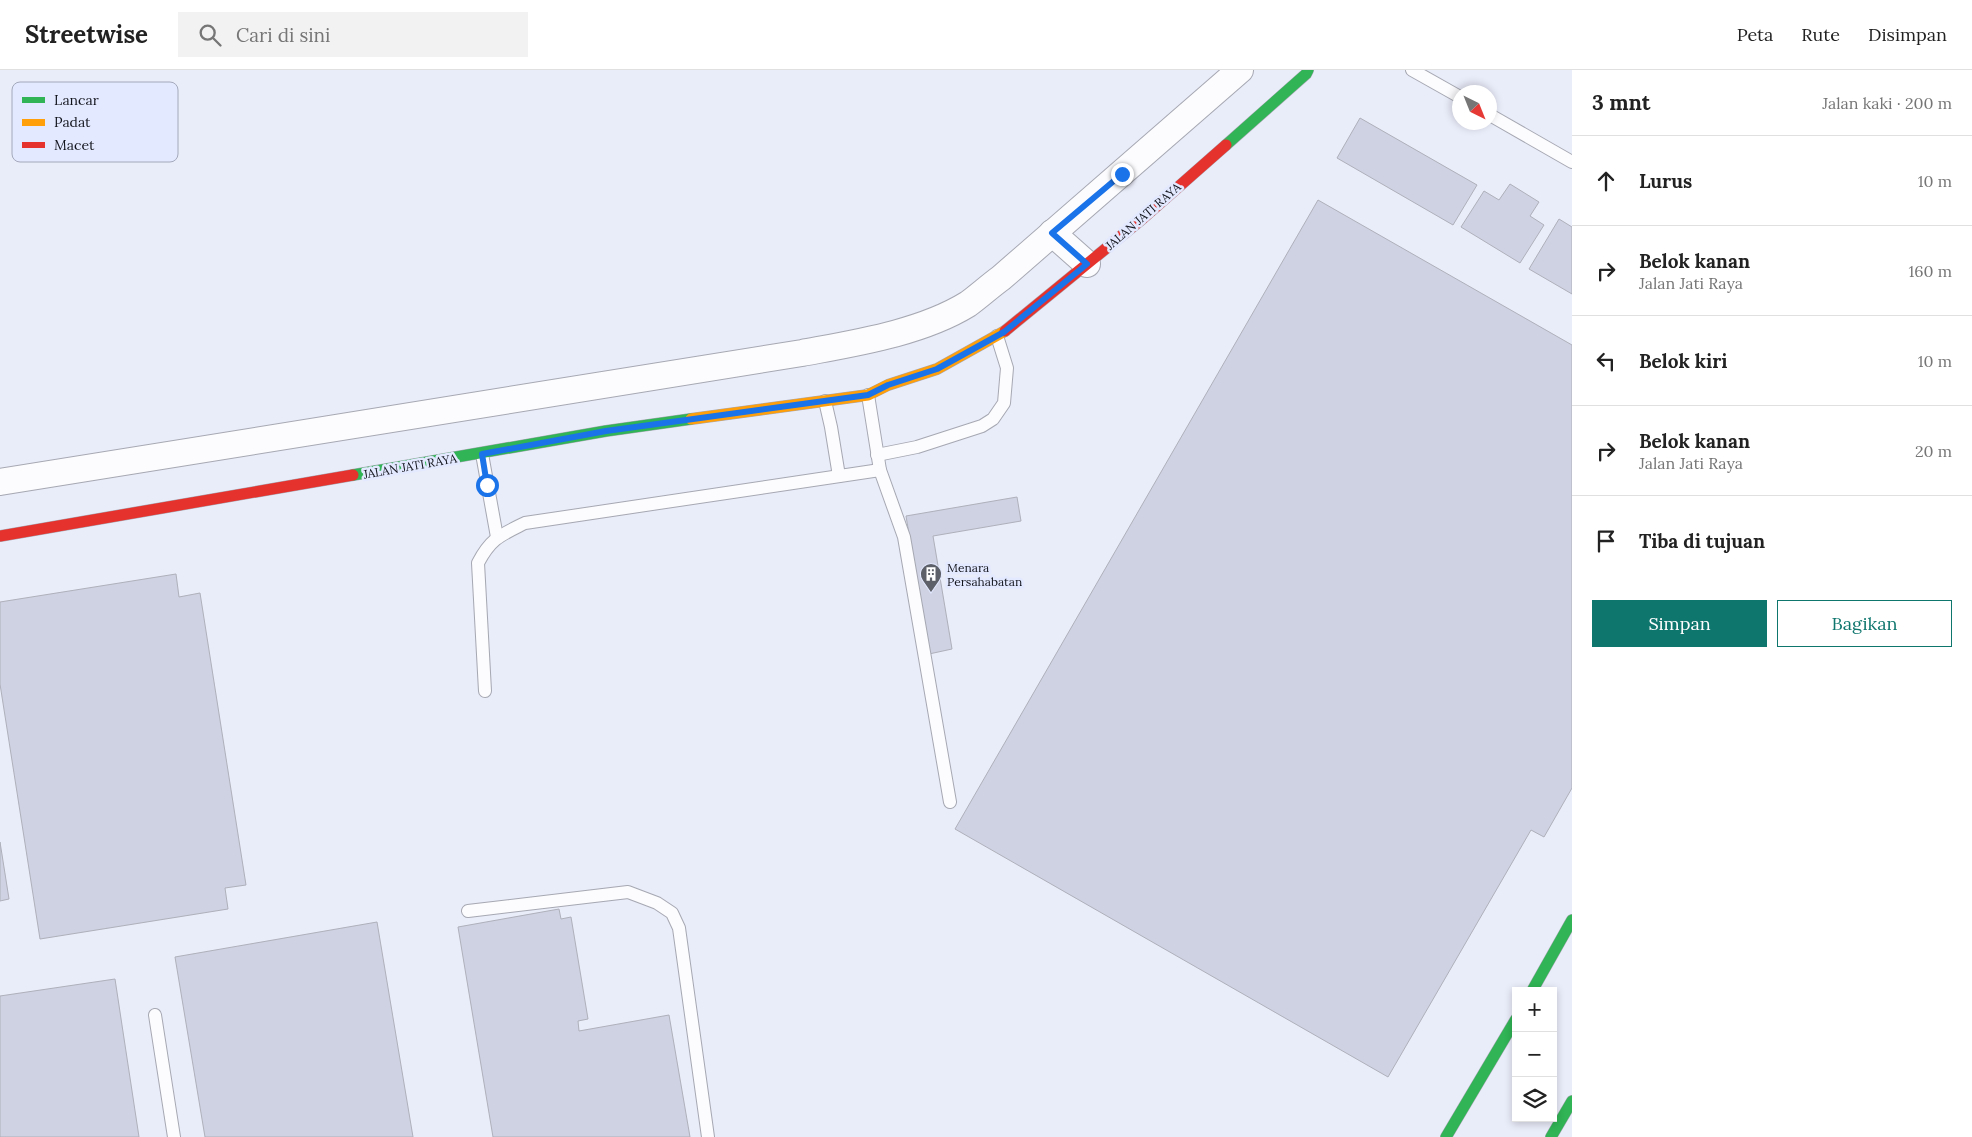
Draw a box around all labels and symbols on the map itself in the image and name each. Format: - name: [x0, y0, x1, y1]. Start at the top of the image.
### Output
- legend: [12, 82, 178, 162]
- north arrow: [1452, 85, 1497, 130]
- text: Lancar: [54, 91, 99, 109]
- text: Padat: [54, 113, 91, 131]
- text: Macet: [54, 136, 95, 154]
- route end: [1111, 163, 1134, 186]
- street label: JALAN JATI RAYA: [1102, 179, 1184, 253]
- street label: JALAN JATI RAYA: [361, 450, 458, 482]
- route start: [476, 474, 499, 497]
- place label: Menara Persahabatan: [947, 560, 1022, 589]
- building icon: Menara Persahabatan: [919, 562, 943, 593]

